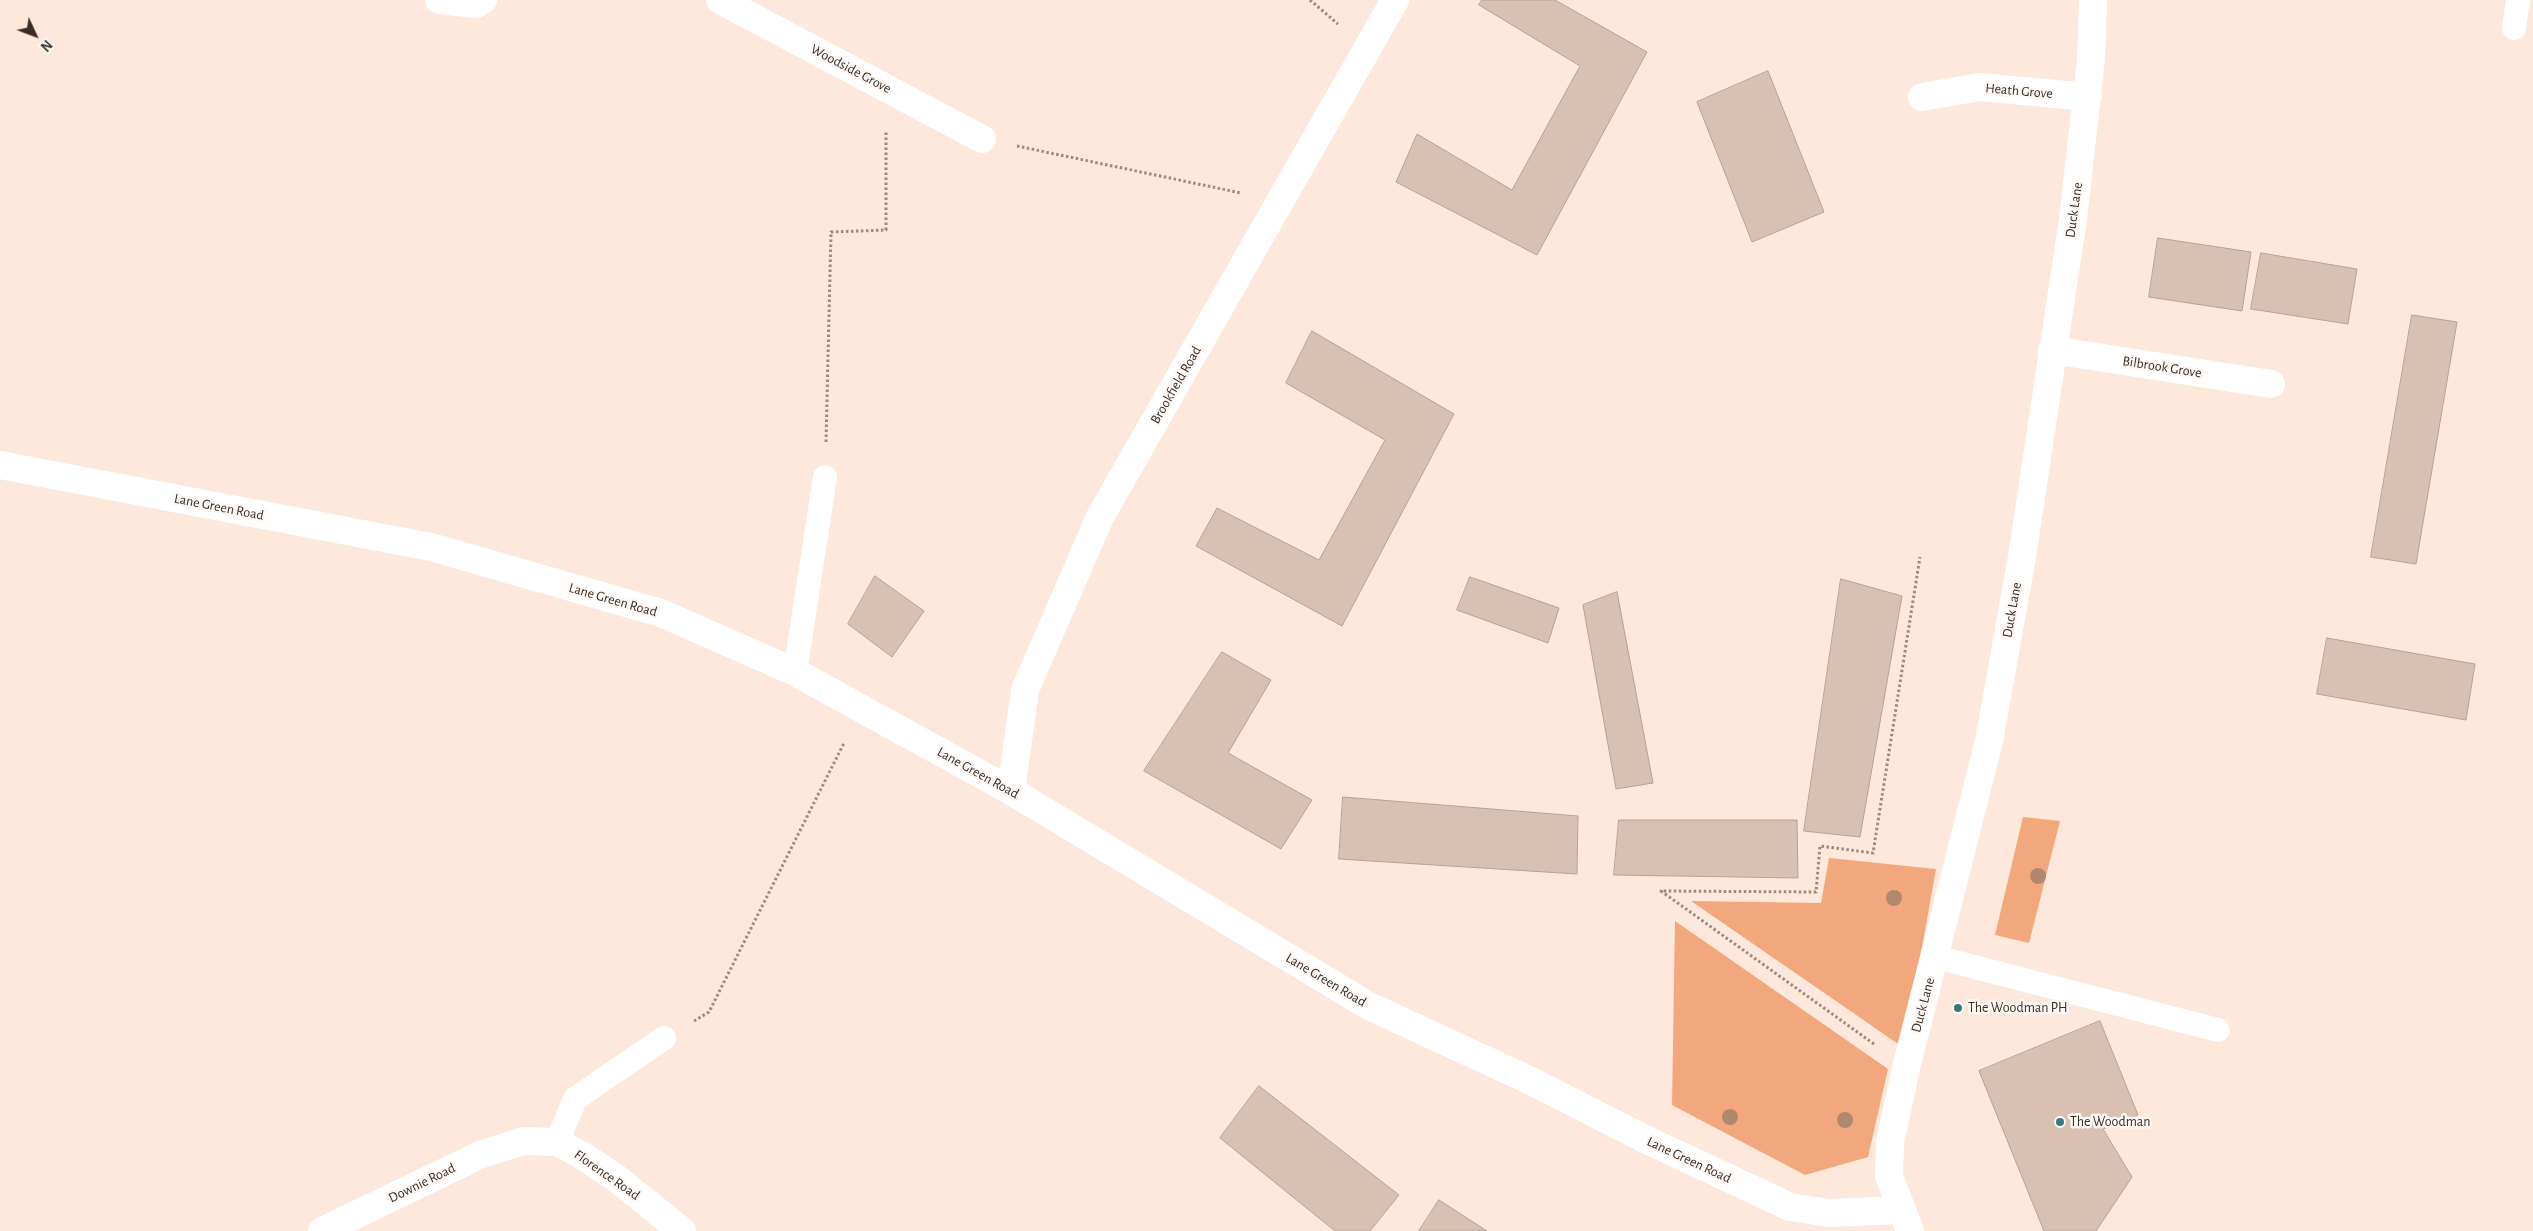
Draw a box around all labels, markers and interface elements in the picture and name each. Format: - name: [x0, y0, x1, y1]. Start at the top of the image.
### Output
- north arrow: [10, 10, 60, 60]
- text: N: [38, 37, 54, 54]
- street label: Woodside Grove: [808, 41, 894, 97]
- street label: Heath Grove: [1985, 80, 2053, 102]
- street label: Duck Lane: [2062, 181, 2086, 239]
- street label: Brookfield Road: [1147, 343, 1205, 427]
- street label: Bilbrook Grove: [2121, 352, 2203, 382]
- street label: Lane Green Road: [173, 490, 265, 524]
- street label: Lane Green Road: [567, 579, 659, 621]
- street label: Duck Lane: [1999, 581, 2025, 639]
- street label: Lane Green Road: [934, 744, 1022, 802]
- street label: Lane Green Road: [1283, 949, 1369, 1011]
- street label: Duck Lane: [1908, 976, 1938, 1034]
- place label: The Woodman PH: [1968, 1000, 2068, 1016]
- marker: The Woodman PH: [1952, 1002, 1964, 1014]
- place label: The Woodman: [2070, 1114, 2150, 1130]
- marker: The Woodman: [2054, 1116, 2066, 1128]
- street label: Lane Green Road: [1644, 1133, 1734, 1187]
- street label: Florence Road: [571, 1146, 643, 1204]
- street label: Downie Road: [386, 1160, 458, 1206]

